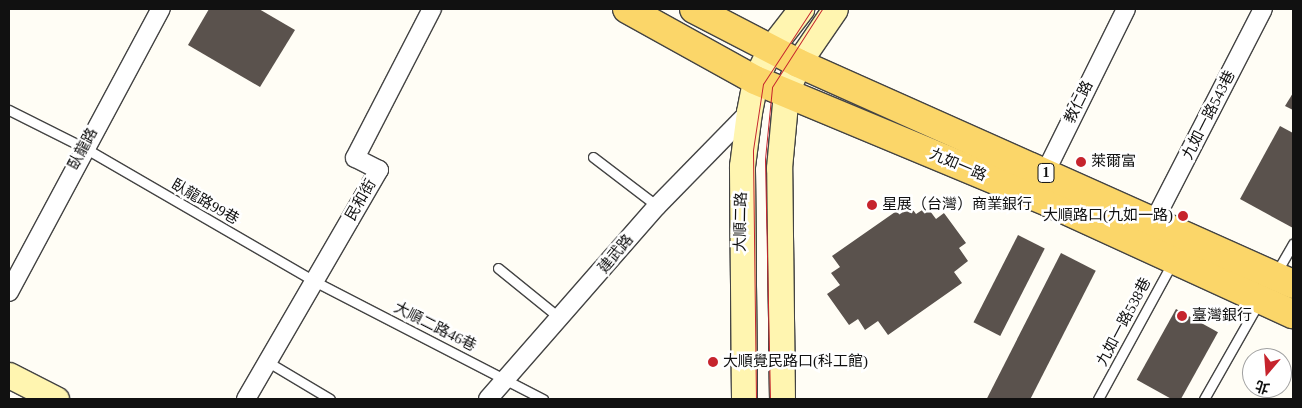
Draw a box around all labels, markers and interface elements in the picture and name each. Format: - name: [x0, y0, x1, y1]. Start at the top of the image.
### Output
- street label: 九如一路543巷: [1179, 67, 1239, 163]
- street label: 教仁路: [1061, 78, 1097, 126]
- street label: 臥龍路: [64, 125, 102, 173]
- street label: 九如一路: [927, 145, 989, 185]
- place label: 萊爾富: [1091, 153, 1136, 171]
- marker: 萊爾富: [1075, 156, 1087, 168]
- road number: 1: [1037, 162, 1055, 184]
- street label: 臥龍路99巷: [168, 175, 242, 229]
- street label: 民和街: [342, 176, 380, 224]
- street label: 大順二路: [731, 192, 751, 252]
- place label: 星展（台灣）商業銀行: [882, 196, 1032, 214]
- marker: 星展（台灣）商業銀行: [866, 199, 878, 211]
- place label: 大順路口(九如一路): [1043, 207, 1173, 225]
- marker: 大順路口(九如一路): [1177, 210, 1189, 222]
- street label: 建武路: [595, 231, 637, 277]
- street label: 九如一路538巷: [1093, 275, 1155, 369]
- street label: 大順二路46巷: [391, 299, 479, 355]
- place label: 臺灣銀行: [1192, 307, 1252, 325]
- marker: 臺灣銀行: [1176, 310, 1188, 322]
- north arrow: [1242, 348, 1292, 398]
- place label: 大順覺民路口(科工館): [723, 353, 868, 371]
- marker: 大順覺民路口(科工館): [707, 356, 719, 368]
- text: 北: [1254, 377, 1271, 396]

